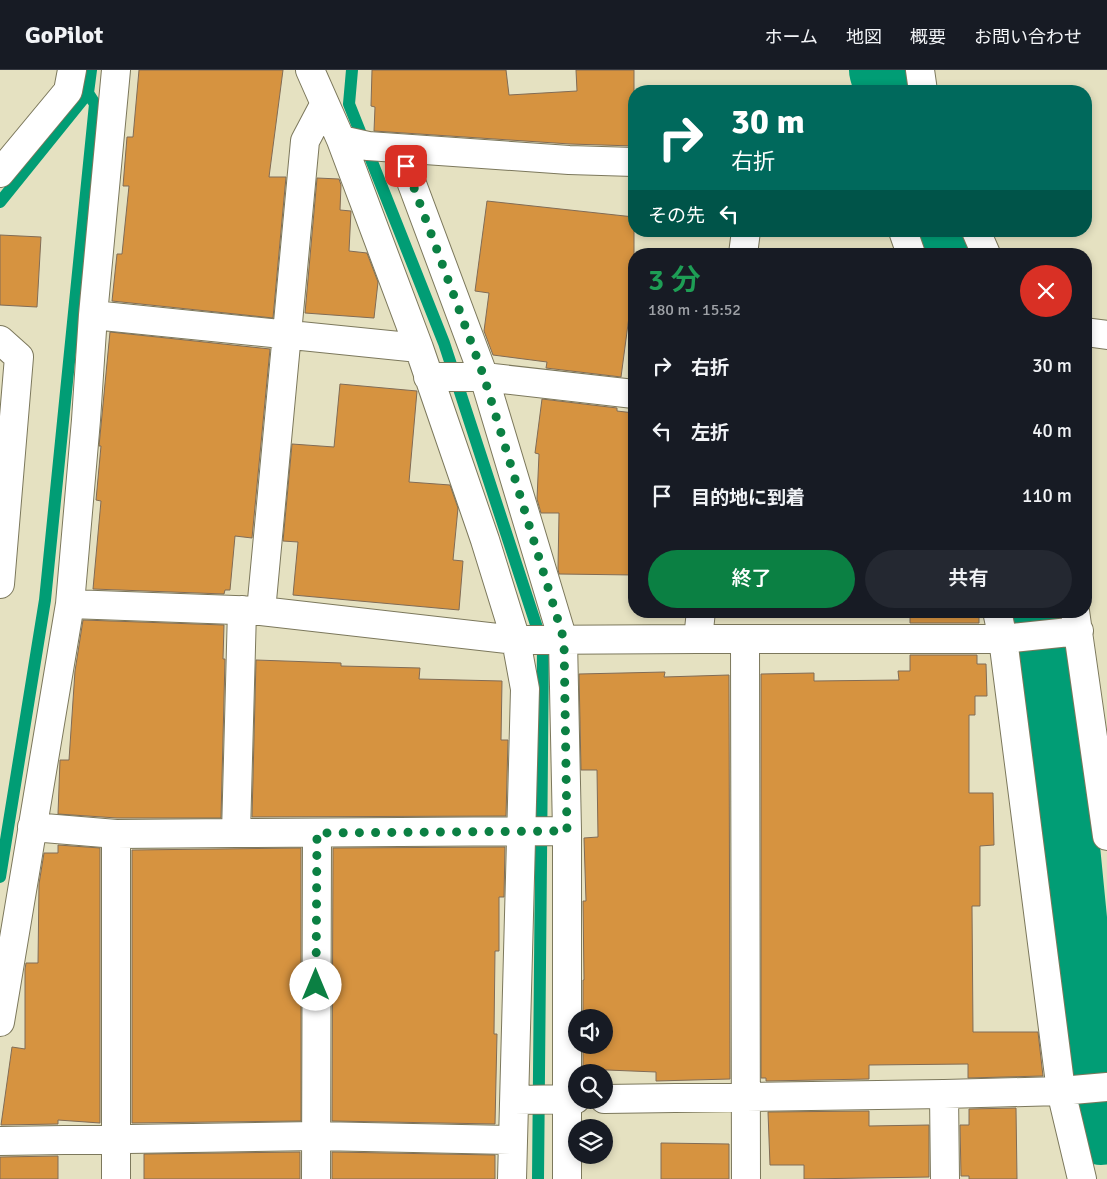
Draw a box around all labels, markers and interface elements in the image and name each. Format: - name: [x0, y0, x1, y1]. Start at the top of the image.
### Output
- text: GoPilot: [25, 20, 103, 50]
- text: ホーム: [765, 26, 818, 48]
- text: 地図: [846, 26, 882, 48]
- text: 概要: [910, 26, 946, 48]
- text: お問い合わせ: [974, 26, 1082, 48]
- text: 30 m: [731, 100, 805, 143]
- icon: right: [648, 105, 713, 170]
- pin: [385, 145, 427, 187]
- text: 右折: [731, 148, 775, 175]
- icon: arrive: [392, 152, 420, 180]
- icon: left: [715, 200, 743, 228]
- text: その先: [648, 204, 705, 228]
- text: 3 分: [648, 262, 701, 299]
- button: close: [1020, 265, 1072, 317]
- text: 180 m · 15:52: [648, 300, 741, 320]
- icon: right: [648, 352, 676, 380]
- text: 30 m: [1032, 354, 1072, 378]
- text: 右折: [691, 356, 729, 380]
- icon: left: [648, 417, 676, 445]
- text: 40 m: [1032, 419, 1072, 443]
- text: 左折: [691, 421, 729, 445]
- icon: arrive: [648, 482, 676, 510]
- text: 110 m: [1022, 484, 1072, 508]
- text: 目的地に到着: [691, 486, 805, 510]
- button: 終了: [648, 550, 855, 608]
- button: 共有: [865, 550, 1072, 608]
- position arrow: [289, 958, 341, 1010]
- map controls: [568, 1009, 613, 1164]
- button: sound: [568, 1009, 613, 1054]
- button: search: [568, 1064, 613, 1109]
- button: layers: [568, 1119, 613, 1164]

